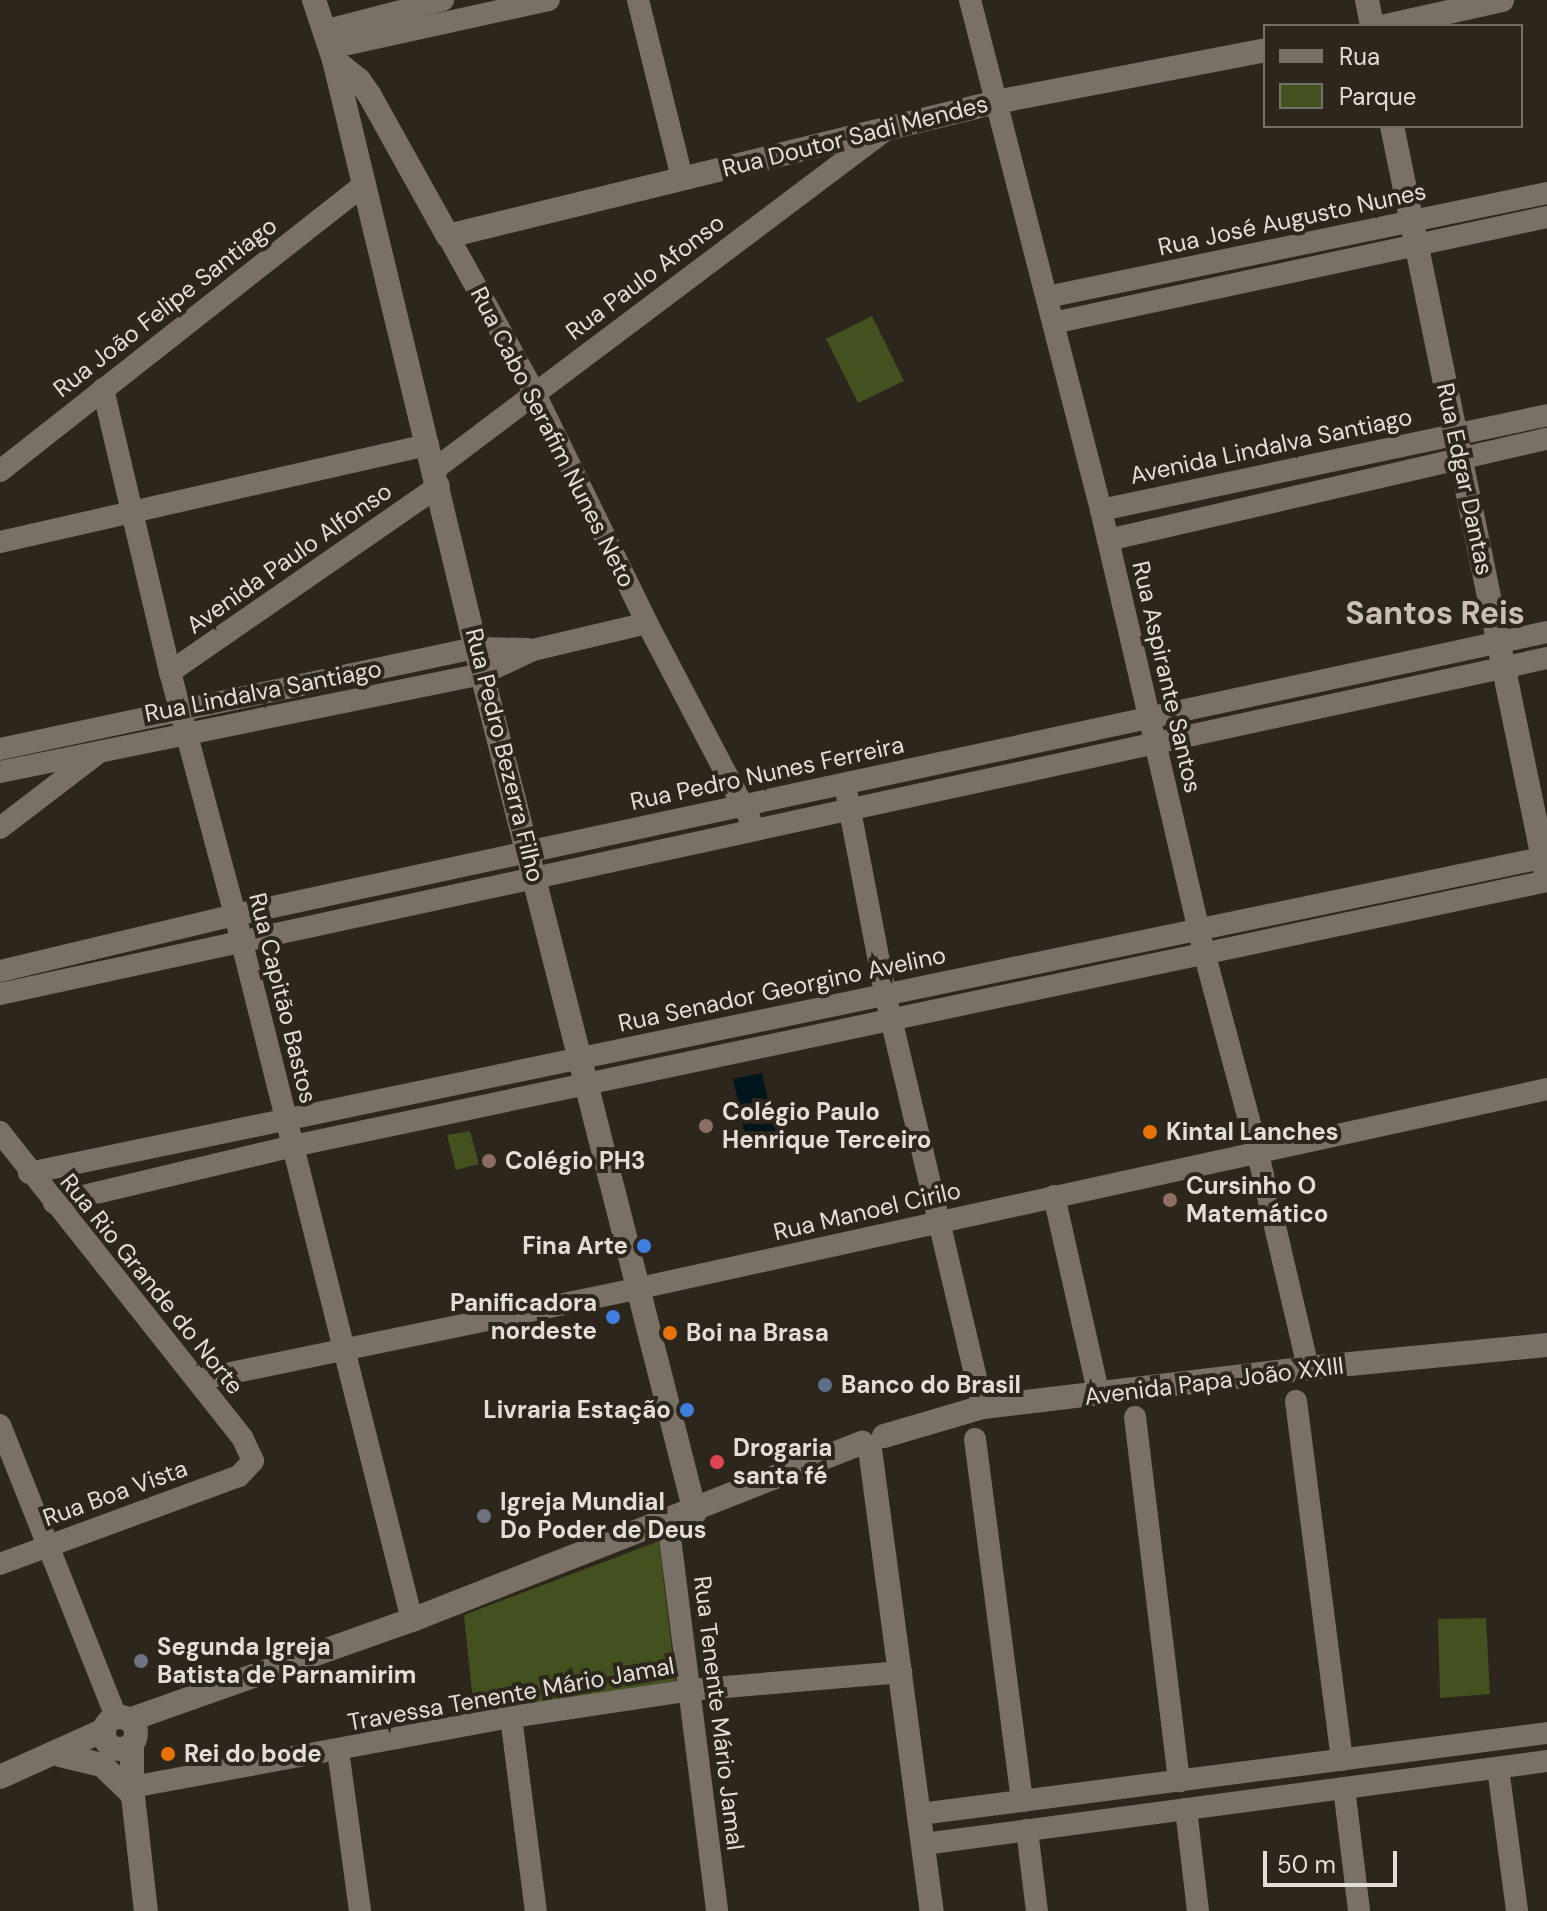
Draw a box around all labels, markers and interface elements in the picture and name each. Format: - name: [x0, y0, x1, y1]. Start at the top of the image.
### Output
- legend: [1263, 24, 1523, 128]
- text: Rua: [1339, 41, 1380, 72]
- text: Parque: [1339, 81, 1416, 112]
- street label: Rua Doutor Sadi Mendes: [719, 89, 991, 183]
- street label: Rua José Augusto Nunes: [1155, 176, 1429, 262]
- street label: Rua Paulo Afonso: [560, 208, 730, 346]
- street label: Rua João Felipe Santiago: [48, 211, 282, 403]
- street label: Rua Cabo Serafim Nunes Neto: [464, 282, 642, 592]
- street label: Rua Edgar Dantas: [1431, 380, 1499, 578]
- street label: Avenida Lindalva Santiago: [1127, 402, 1415, 490]
- street label: Avenida Paulo Alfonso: [181, 476, 397, 640]
- street label: Rua Aspirante Santos: [1126, 558, 1208, 796]
- district label: Santos Reis: [1345, 594, 1525, 632]
- street label: Rua Pedro Bezerra Filho: [460, 625, 550, 885]
- street label: Rua Lindalva Santiago: [142, 654, 384, 728]
- street label: Rua Pedro Nunes Ferreira: [627, 730, 907, 816]
- street label: Rua Capitão Bastos: [243, 890, 323, 1106]
- street label: Rua Senador Georgino Avelino: [616, 940, 948, 1038]
- place label: Colégio Paulo Henrique Terceiro: [722, 1098, 931, 1154]
- marker: Colégio Paulo Henrique Terceiro: [697, 1117, 715, 1135]
- place label: Kintal Lanches: [1166, 1118, 1338, 1146]
- marker: Kintal Lanches: [1141, 1123, 1159, 1141]
- place label: Colégio PH3: [505, 1147, 645, 1175]
- marker: Colégio PH3: [480, 1152, 498, 1170]
- street label: Rua Rio Grande do Norte: [54, 1168, 250, 1400]
- place label: Cursinho O Matemático: [1186, 1172, 1328, 1228]
- street label: Rua Manoel Cirilo: [771, 1175, 963, 1247]
- marker: Cursinho O Matemático: [1161, 1191, 1179, 1209]
- place label: Fina Arte: [522, 1232, 628, 1260]
- marker: Fina Arte: [635, 1237, 653, 1255]
- place label: Panificadora nordeste: [450, 1289, 597, 1345]
- marker: Panificadora nordeste: [604, 1308, 622, 1326]
- place label: Boi na Brasa: [686, 1319, 829, 1347]
- marker: Boi na Brasa: [661, 1324, 679, 1342]
- street label: Avenida Papa João XXIII: [1083, 1351, 1345, 1411]
- place label: Banco do Brasil: [841, 1371, 1021, 1399]
- marker: Banco do Brasil: [816, 1376, 834, 1394]
- place label: Livraria Estação: [483, 1396, 671, 1424]
- marker: Livraria Estação: [678, 1401, 696, 1419]
- place label: Drogaria santa fé: [733, 1434, 832, 1490]
- marker: Drogaria santa fé: [708, 1453, 726, 1471]
- street label: Rua Boa Vista: [39, 1454, 191, 1532]
- place label: Igreja Mundial Do Poder de Deus: [500, 1488, 706, 1544]
- marker: Igreja Mundial Do Poder de Deus: [475, 1507, 493, 1525]
- street label: Rua Tenente Mário Jamal: [688, 1574, 750, 1852]
- place label: Segunda Igreja Batista de Parnamirim: [157, 1633, 416, 1689]
- street label: Travessa Tenente Mário Jamal: [345, 1651, 677, 1737]
- marker: Segunda Igreja Batista de Parnamirim: [132, 1652, 150, 1670]
- place label: Rei do bode: [184, 1740, 322, 1768]
- marker: Rei do bode: [159, 1745, 177, 1763]
- scale bar: [1267, 1835, 1401, 1885]
- text: 50 m: [1277, 1849, 1336, 1880]

